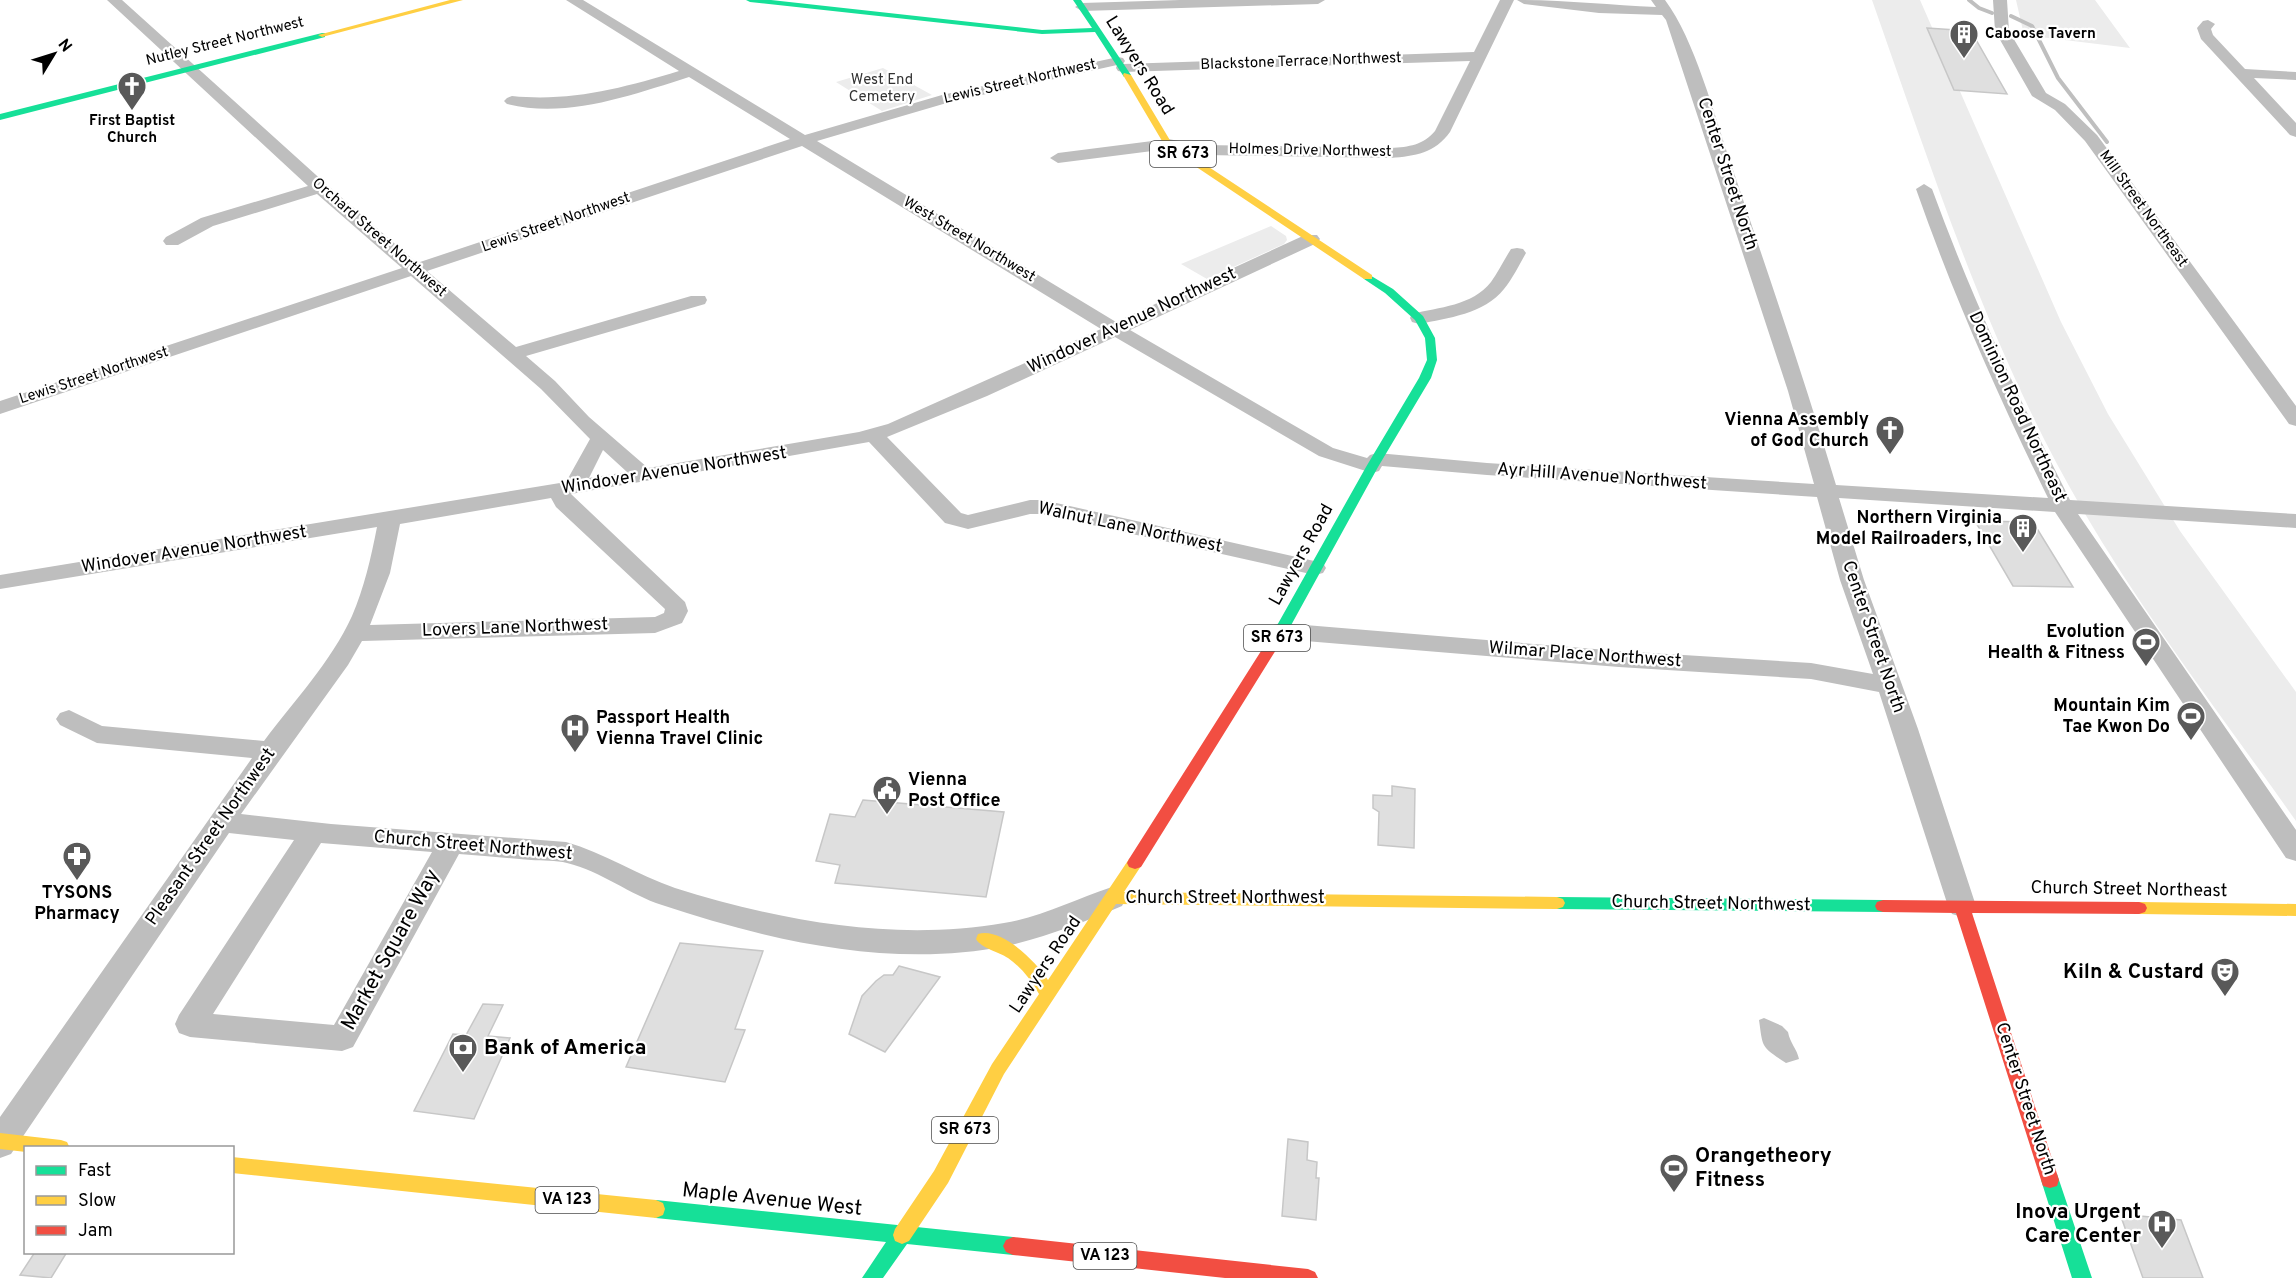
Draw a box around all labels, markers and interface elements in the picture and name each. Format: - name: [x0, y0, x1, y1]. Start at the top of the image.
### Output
- street label: Lawyers Road: [1099, 12, 1179, 120]
- street label: Nutley Street Northwest: [144, 13, 306, 71]
- building icon: Caboose Tavern: [1948, 18, 1980, 60]
- north arrow: [24, 24, 84, 84]
- place label: Caboose Tavern: [1985, 25, 2096, 44]
- text: N: [53, 35, 76, 57]
- street label: Blackstone Terrace Northwest: [1200, 49, 1402, 75]
- street label: Lewis Street Northwest: [942, 55, 1098, 109]
- church icon: First Baptist Church: [116, 70, 148, 112]
- park label: West End Cemetery: [849, 71, 915, 107]
- street label: Center Street North: [1691, 95, 1763, 253]
- place label: First Baptist Church: [89, 112, 175, 148]
- street label: Holmes Drive Northwest: [1228, 140, 1392, 162]
- road number: SR 673: [1150, 141, 1216, 167]
- street label: Mill Street Northeast: [2094, 147, 2192, 271]
- street label: Orchard Street Northwest: [308, 174, 450, 302]
- street label: Lewis Street Northwest: [479, 189, 633, 257]
- street label: West Street Northwest: [899, 193, 1039, 287]
- street label: Windover Avenue Northwest: [1024, 262, 1240, 380]
- street label: Dominion Road Northeast: [1963, 308, 2071, 506]
- street label: Lewis Street Northwest: [17, 343, 171, 409]
- place label: Vienna Assembly of God Church: [1724, 409, 1869, 453]
- church icon: Vienna Assembly of God Church: [1874, 414, 1906, 456]
- street label: Windover Avenue Northwest: [560, 442, 788, 500]
- street label: Ayr Hill Avenue Northwest: [1496, 458, 1708, 496]
- street label: Walnut Lane Northwest: [1036, 497, 1224, 559]
- street label: Lawyers Road: [1265, 500, 1339, 610]
- place label: Northern Virginia Model Railroaders, Inc: [1816, 507, 2002, 551]
- building icon: Northern Virginia Model Railroaders, Inc: [2007, 512, 2039, 554]
- street label: Windover Avenue Northwest: [80, 521, 308, 579]
- street label: Center Street North: [1836, 558, 1910, 716]
- street label: Lovers Lane Northwest: [422, 613, 608, 643]
- place label: Evolution Health & Fitness: [1988, 621, 2125, 665]
- road number: SR 673: [1244, 625, 1310, 651]
- sports icon: Evolution Health & Fitness: [2130, 626, 2162, 668]
- street label: Wilmar Place Northwest: [1488, 637, 1682, 673]
- place label: Mountain Kim Tae Kwon Do: [2053, 695, 2170, 739]
- sports icon: Mountain Kim Tae Kwon Do: [2175, 700, 2207, 742]
- place label: Passport Health Vienna Travel Clinic: [596, 707, 763, 751]
- hospital icon: Passport Health Vienna Travel Clinic: [559, 712, 591, 754]
- street label: Pleasant Street Northwest: [141, 744, 281, 930]
- place label: Vienna Post Office: [908, 769, 1001, 813]
- public building icon: Vienna Post Office: [871, 774, 903, 816]
- street label: Church Street Northwest: [373, 826, 573, 866]
- pharmacy icon: TYSONS Pharmacy: [61, 840, 93, 882]
- street label: Market Square Way: [336, 865, 446, 1035]
- street label: Church Street Northeast: [2030, 877, 2228, 903]
- place label: TYSONS Pharmacy: [34, 882, 120, 926]
- street label: Church Street Northwest: [1125, 887, 1325, 910]
- street label: Church Street Northwest: [1611, 891, 1811, 917]
- street label: Lawyers Road: [1005, 912, 1087, 1018]
- theatre icon: Kiln & Custard: [2209, 956, 2241, 998]
- place label: Kiln & Custard: [2063, 959, 2204, 986]
- street label: Center Street North: [1989, 1020, 2061, 1178]
- bank icon: Bank of America: [447, 1032, 479, 1074]
- place label: Bank of America: [484, 1035, 646, 1062]
- road number: SR 673: [932, 1117, 998, 1143]
- place label: Orangetheory Fitness: [1695, 1143, 1832, 1194]
- legend: [24, 1146, 234, 1254]
- sports icon: Orangetheory Fitness: [1658, 1152, 1690, 1194]
- text: Fast: [78, 1160, 111, 1183]
- street label: Maple Avenue West: [681, 1177, 863, 1223]
- road number: VA 123: [536, 1187, 598, 1213]
- text: Slow: [78, 1190, 116, 1213]
- place label: Inova Urgent Care Center: [2015, 1199, 2141, 1250]
- hospital icon: Inova Urgent Care Center: [2146, 1208, 2178, 1250]
- text: Jam: [78, 1220, 113, 1243]
- road number: VA 123: [1074, 1243, 1136, 1269]

